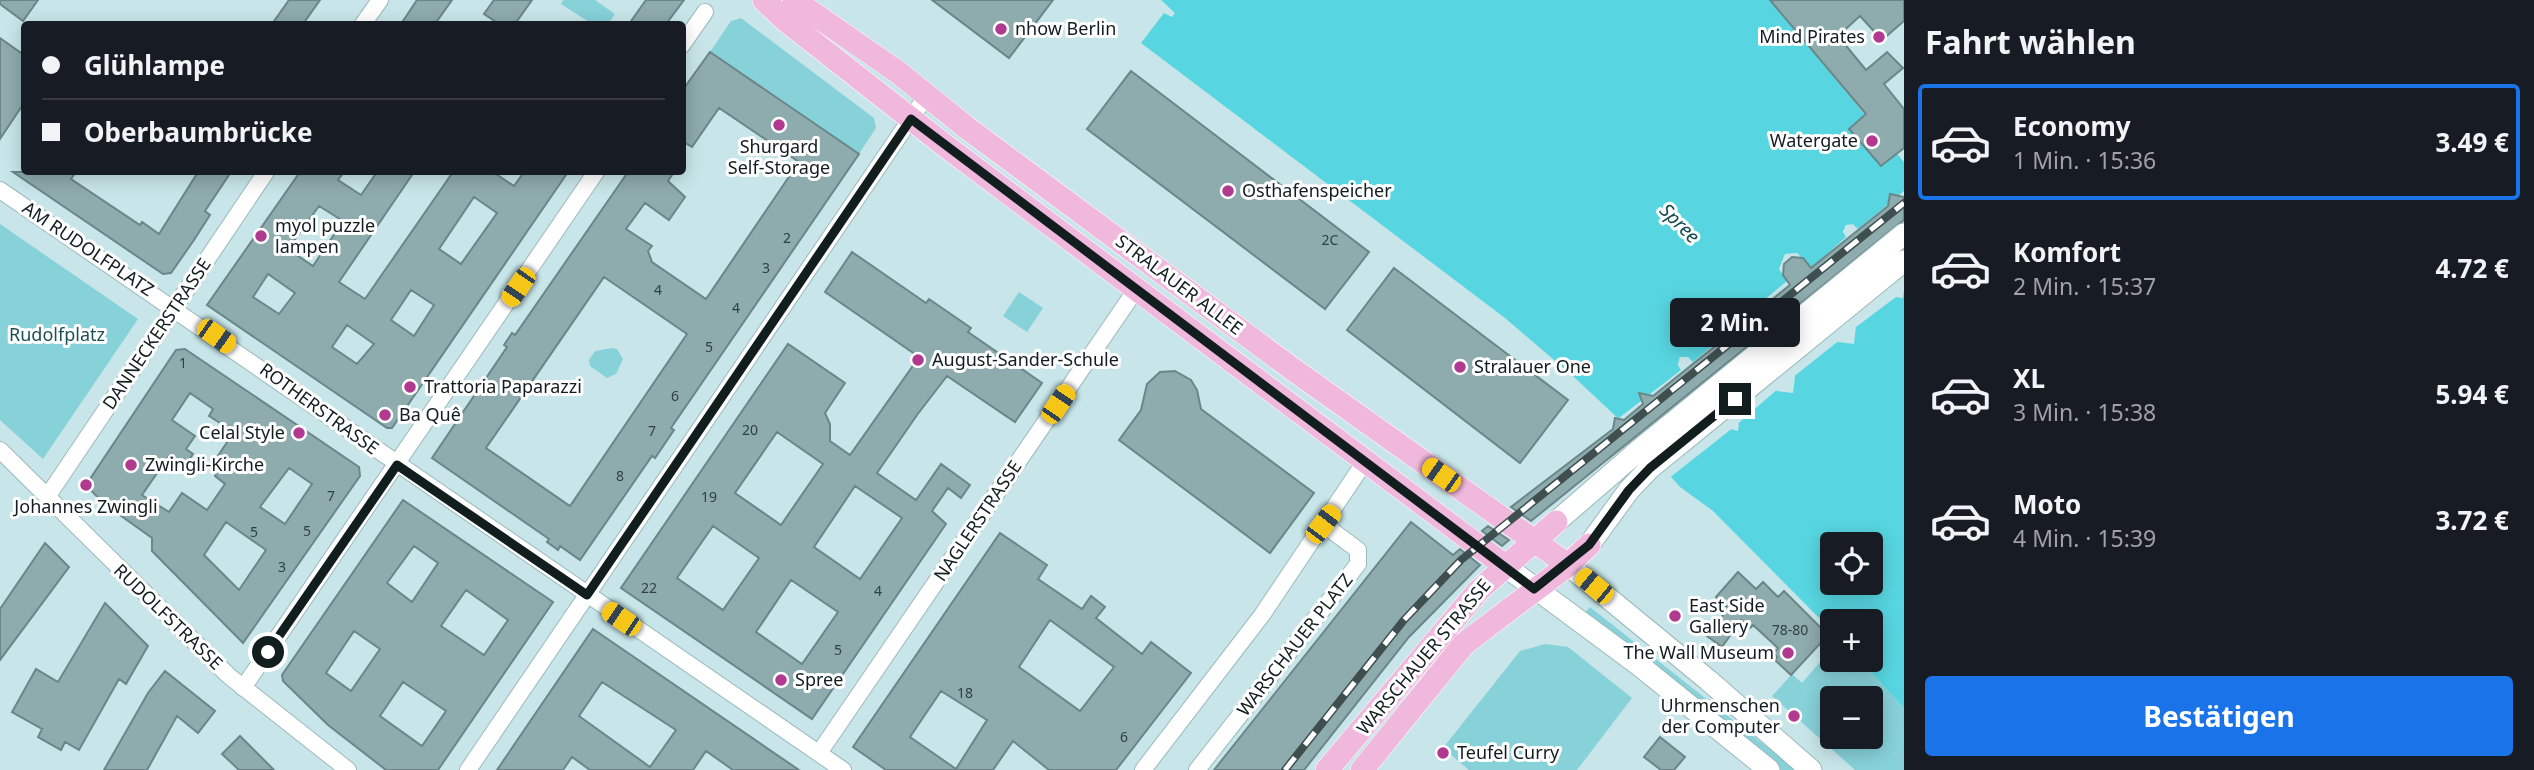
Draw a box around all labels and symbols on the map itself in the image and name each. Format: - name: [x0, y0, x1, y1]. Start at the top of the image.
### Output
- place label: nhow Berlin: [1015, 16, 1116, 40]
- marker: nhow Berlin: [993, 21, 1009, 37]
- place label: Mind Pirates: [1759, 24, 1865, 48]
- marker: Mind Pirates: [1871, 29, 1887, 45]
- marker: Shurgard Self-Storage: [771, 117, 787, 133]
- place label: Watergate: [1770, 128, 1858, 152]
- marker: Watergate: [1864, 133, 1880, 149]
- place label: Shurgard Self-Storage: [728, 134, 830, 179]
- place label: Osthafenspeicher: [1242, 178, 1392, 202]
- marker: Osthafenspeicher: [1220, 183, 1236, 199]
- street label: AM RUDOLFPLATZ: [18, 195, 159, 301]
- water label: Spree: [1654, 197, 1706, 249]
- place label: myol puzzle lampen: [275, 213, 375, 258]
- marker: myol puzzle lampen: [253, 228, 269, 244]
- house number: 2: [783, 228, 791, 247]
- street label: STRALAUER ALLEE: [1111, 229, 1248, 340]
- house number: 2C: [1322, 230, 1339, 249]
- street label: DANNECKERSTRASSE: [97, 253, 216, 414]
- house number: 3: [762, 258, 770, 277]
- car: [498, 264, 539, 310]
- house number: 4: [654, 280, 662, 299]
- house number: 4: [732, 298, 740, 317]
- callout: 2 Min.: [1670, 298, 1800, 346]
- car: [193, 315, 240, 357]
- park label: Rudolfplatz: [9, 322, 105, 346]
- house number: 5: [705, 337, 713, 356]
- place label: August-Sander-Schule: [932, 347, 1119, 371]
- marker: August-Sander-Schule: [910, 352, 926, 368]
- house number: 1: [179, 353, 187, 372]
- place label: Stralauer One: [1474, 354, 1591, 378]
- street label: ROTHERSTRASSE: [255, 357, 384, 460]
- marker: Stralauer One: [1452, 359, 1468, 375]
- place label: Trattoria Paparazzi: [424, 374, 582, 398]
- marker: Trattoria Paparazzi: [402, 379, 418, 395]
- car: [1038, 381, 1079, 427]
- route end: [1719, 383, 1751, 415]
- house number: 6: [671, 386, 679, 405]
- place label: Ba Quê: [399, 402, 461, 426]
- marker: Ba Quê: [377, 407, 393, 423]
- place label: Celal Style: [199, 420, 285, 444]
- house number: 20: [742, 420, 758, 439]
- house number: 7: [648, 421, 656, 440]
- marker: Celal Style: [291, 425, 307, 441]
- place label: Zwingli-Kirche: [145, 452, 264, 476]
- car: [1418, 454, 1465, 496]
- street label: NAGLERSTRASSE: [928, 455, 1027, 586]
- marker: Zwingli-Kirche: [123, 457, 139, 473]
- house number: 8: [616, 466, 624, 485]
- marker: Johannes Zwingli: [78, 477, 94, 493]
- house number: 7: [327, 486, 335, 505]
- house number: 19: [701, 487, 717, 506]
- place label: Johannes Zwingli: [12, 494, 158, 518]
- car: [1302, 501, 1345, 547]
- house number: 5: [303, 521, 311, 540]
- house number: 5: [250, 522, 258, 541]
- house number: 3: [278, 557, 286, 576]
- street label: RUDOLFSTRASSE: [109, 558, 228, 674]
- car: [1572, 564, 1617, 608]
- street label: WARSCHAUER PLATZ: [1231, 568, 1357, 721]
- street label: WARSCHAUER STRASSE: [1351, 573, 1495, 739]
- house number: 22: [641, 578, 657, 597]
- house number: 4: [874, 581, 882, 600]
- place label: East Side Gallery: [1689, 593, 1765, 638]
- car: [598, 599, 645, 639]
- marker: East Side Gallery: [1667, 608, 1683, 624]
- house number: 78-80: [1772, 620, 1808, 639]
- route start: [252, 636, 284, 668]
- house number: 5: [834, 640, 842, 659]
- place label: The Wall Museum: [1623, 640, 1774, 664]
- marker: The Wall Museum: [1780, 645, 1796, 661]
- place label: Spree: [795, 667, 843, 691]
- marker: Spree: [773, 672, 789, 688]
- house number: 18: [957, 683, 973, 702]
- place label: Uhrmenschen der Computer: [1661, 693, 1781, 738]
- marker: Uhrmenschen der Computer: [1786, 708, 1802, 724]
- house number: 6: [1120, 727, 1128, 746]
- place label: Teufel Curry: [1457, 740, 1560, 764]
- marker: Teufel Curry: [1435, 745, 1451, 761]

